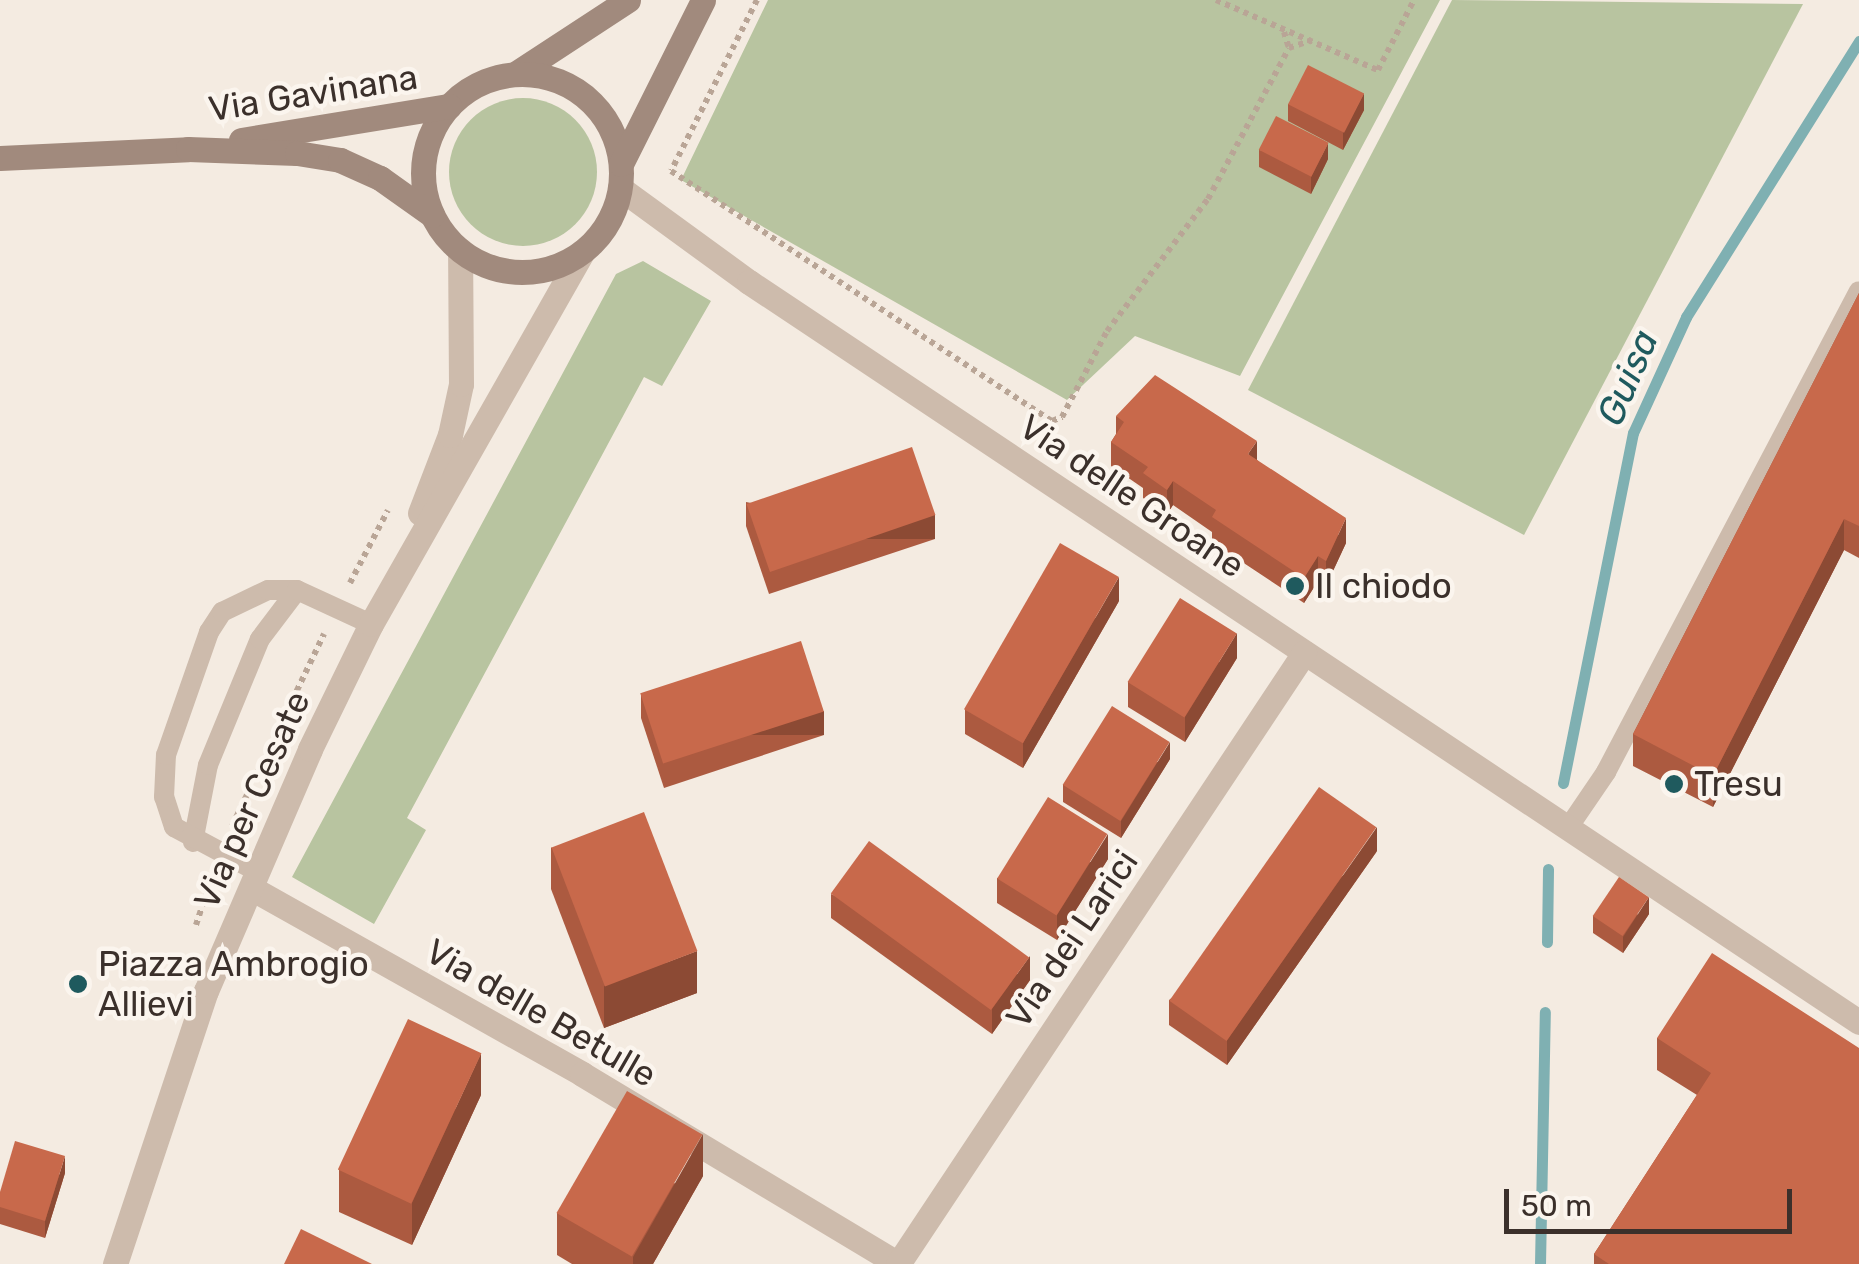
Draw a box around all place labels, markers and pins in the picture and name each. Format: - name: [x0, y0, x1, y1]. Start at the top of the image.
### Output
- place label: Il chiodo: [1315, 565, 1452, 607]
- marker: Il chiodo: [1284, 575, 1306, 597]
- place label: Tresu: [1694, 763, 1783, 805]
- marker: Tresu: [1663, 773, 1685, 795]
- place label: Piazza Ambrogio Allievi: [98, 943, 370, 1025]
- marker: Piazza Ambrogio Allievi: [67, 973, 89, 995]

